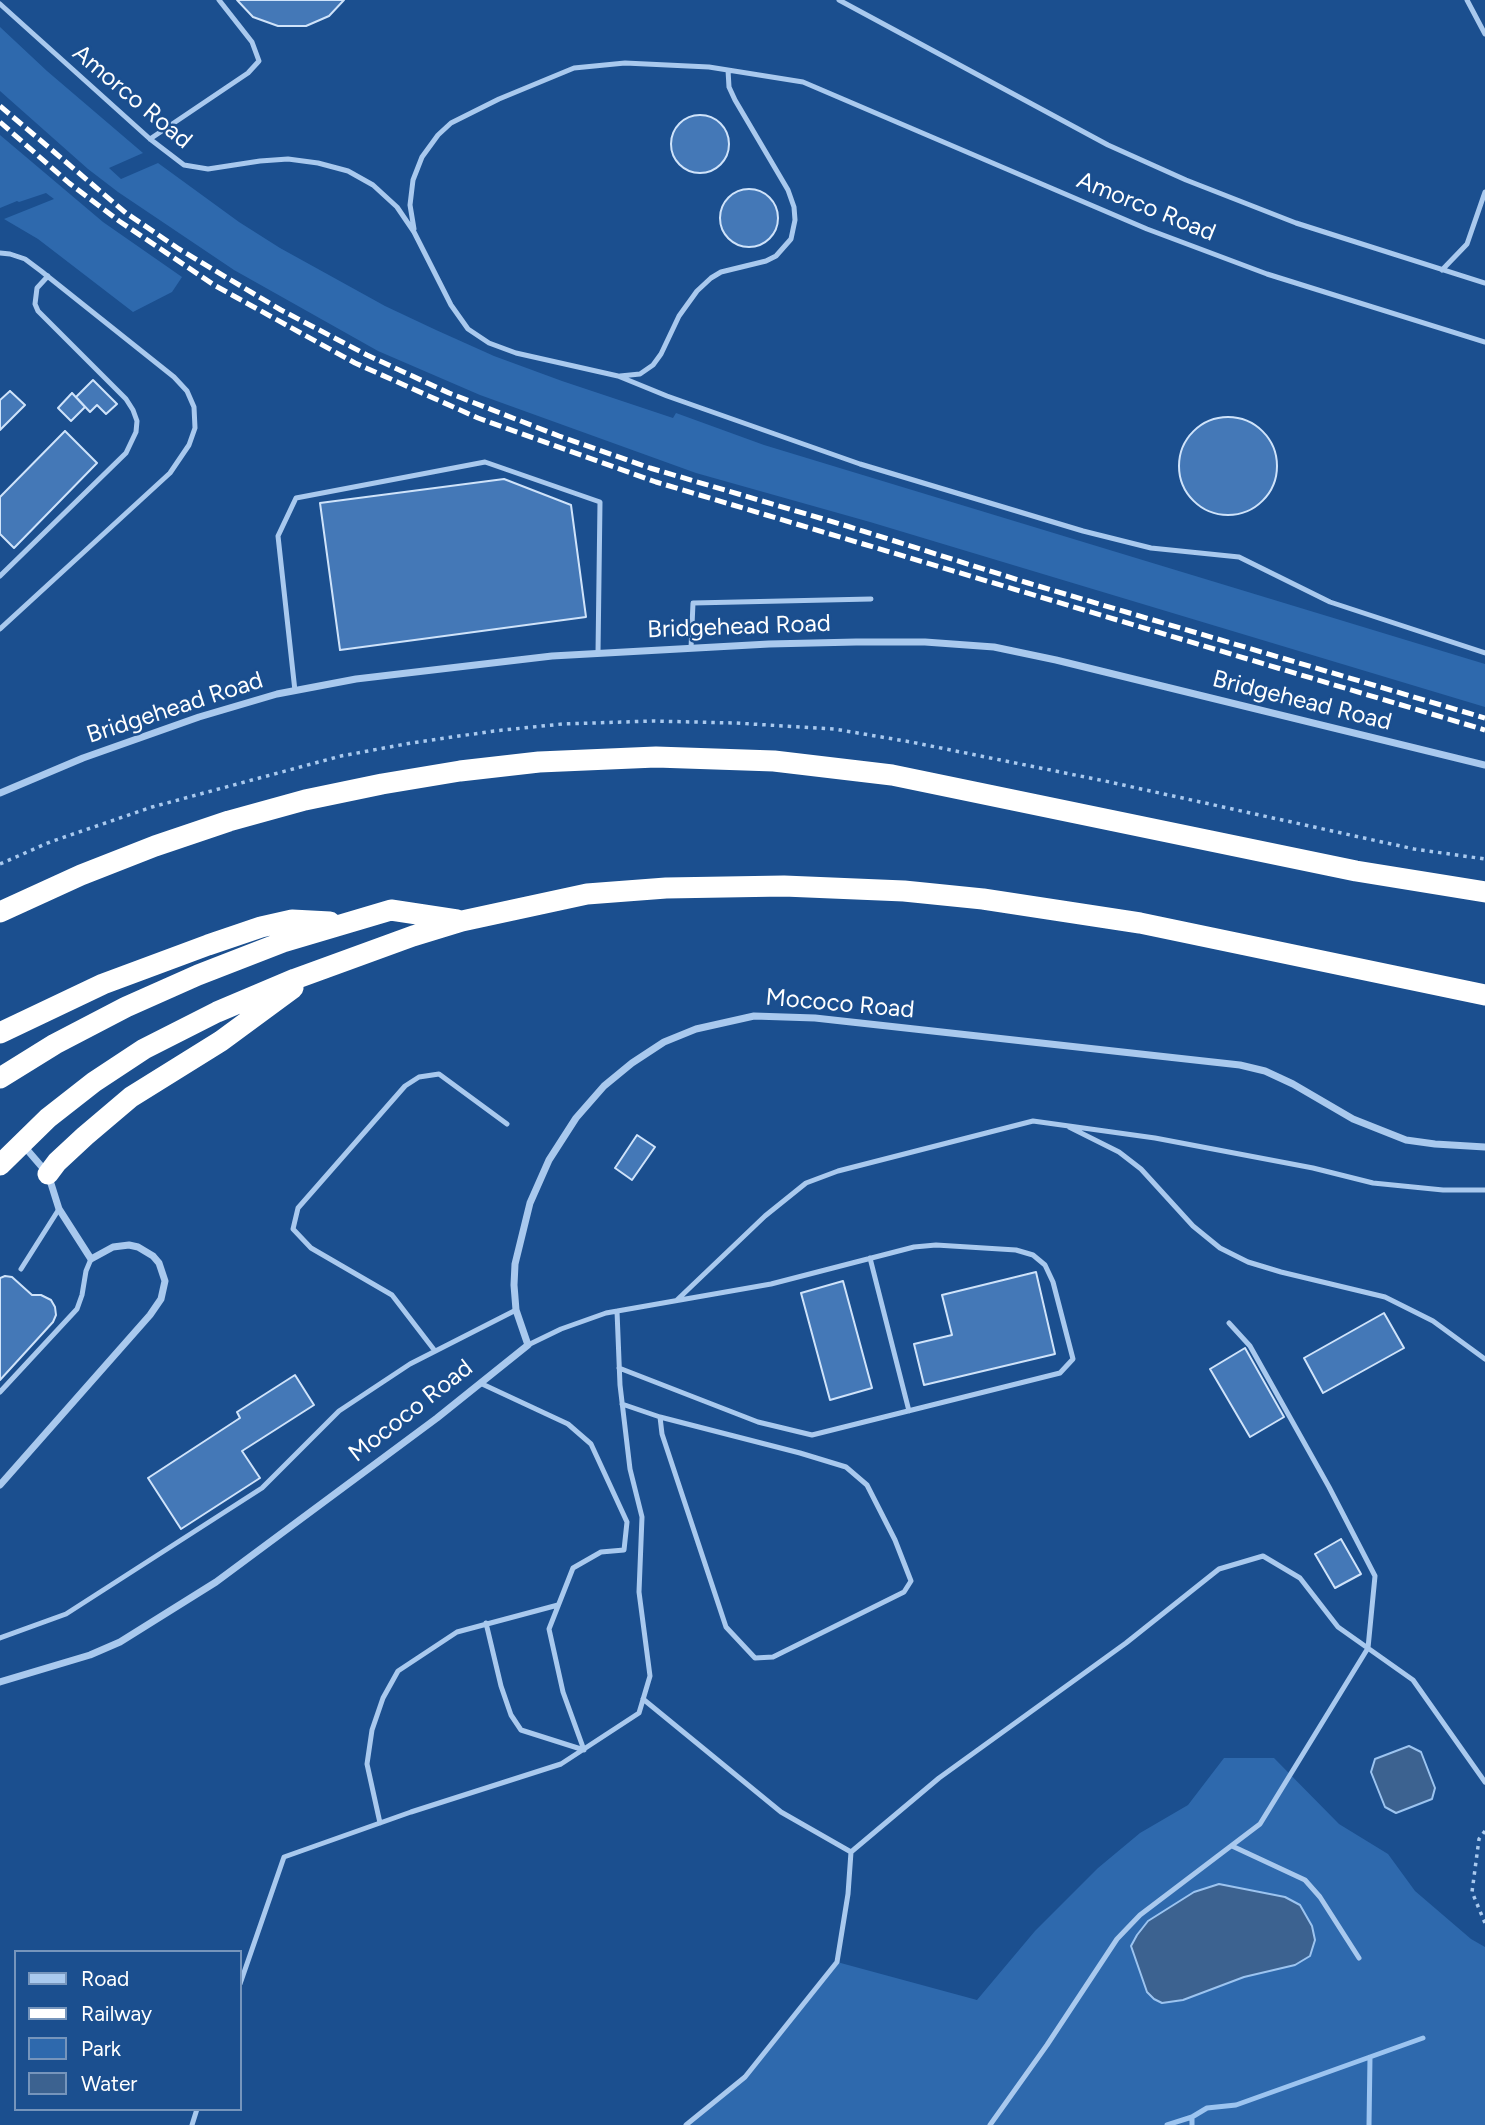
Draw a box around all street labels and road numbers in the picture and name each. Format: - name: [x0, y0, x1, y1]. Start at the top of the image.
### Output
- street label: Amorco Road: [67, 39, 197, 155]
- street label: Amorco Road: [1073, 166, 1219, 248]
- street label: Bridgehead Road: [647, 609, 831, 645]
- street label: Bridgehead Road: [1209, 665, 1395, 737]
- street label: Bridgehead Road: [83, 666, 267, 750]
- street label: Mococo Road: [764, 983, 916, 1025]
- street label: Mococo Road: [343, 1354, 479, 1468]

